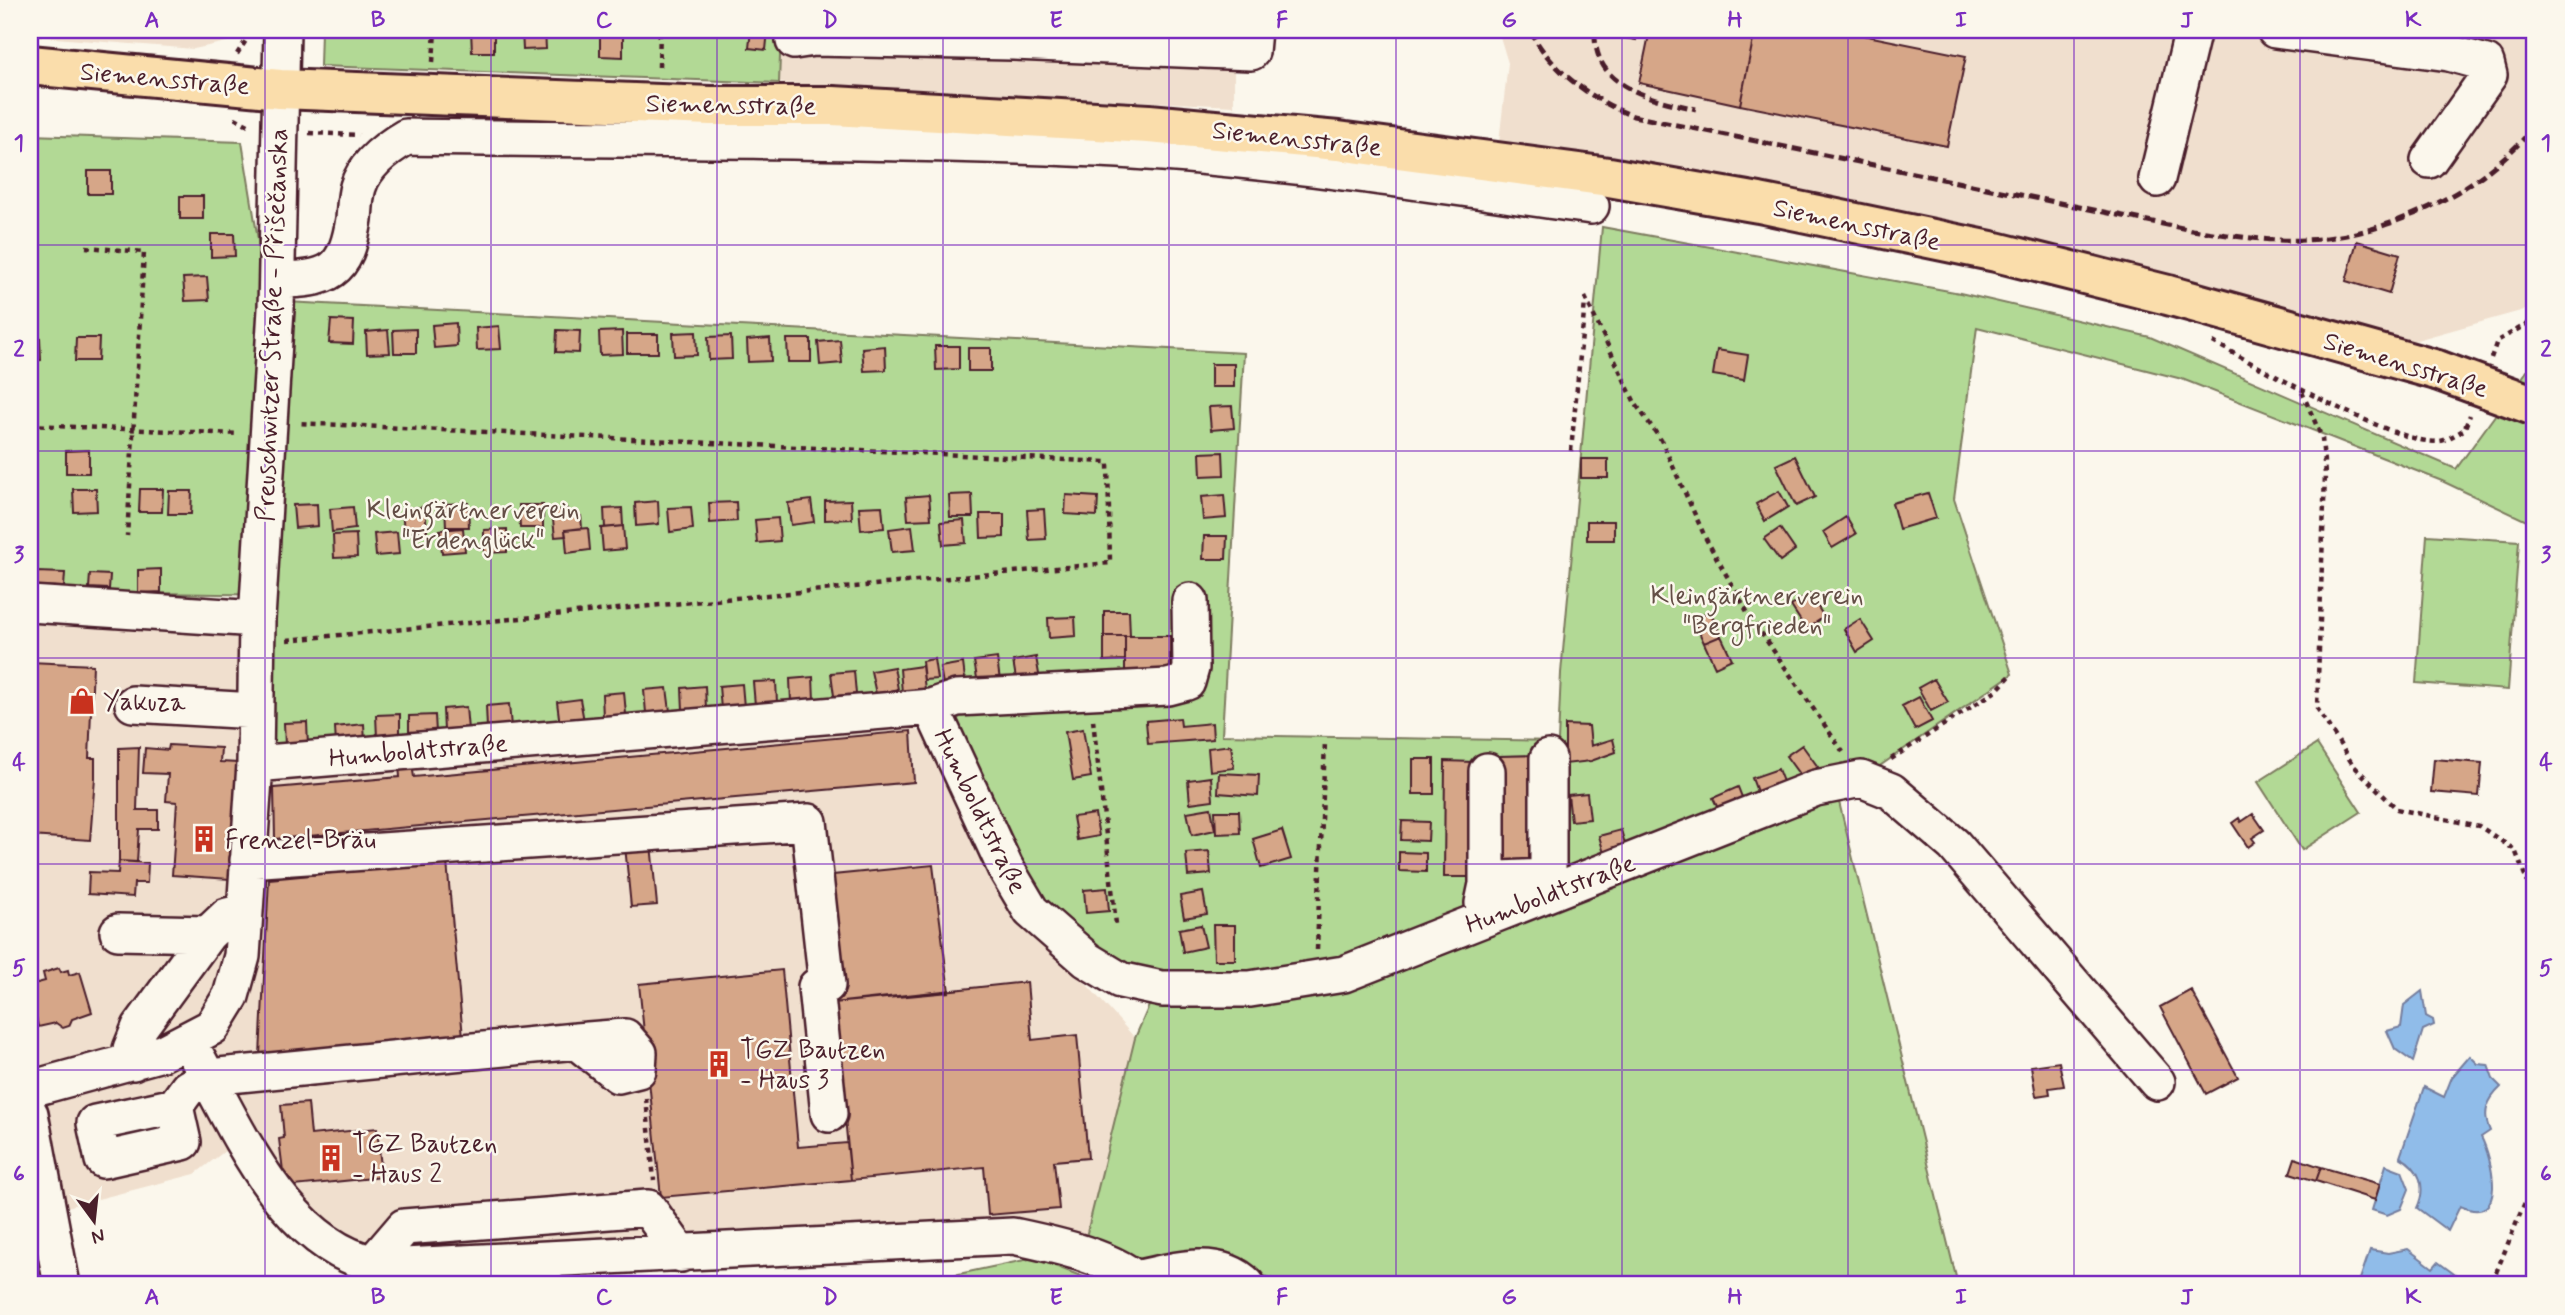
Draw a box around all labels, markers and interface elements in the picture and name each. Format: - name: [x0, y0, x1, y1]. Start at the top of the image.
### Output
- text: A: [144, 6, 160, 36]
- text: B: [371, 6, 386, 36]
- text: C: [596, 6, 613, 36]
- text: D: [822, 6, 838, 36]
- text: E: [1049, 6, 1063, 36]
- text: F: [1276, 6, 1288, 36]
- text: G: [1501, 6, 1517, 36]
- text: H: [1727, 6, 1743, 36]
- text: I: [1955, 6, 1967, 36]
- text: J: [2180, 6, 2194, 36]
- text: K: [2405, 6, 2422, 36]
- street label: Siemensstraße: [79, 56, 251, 104]
- street label: Siemensstraße: [646, 88, 817, 124]
- street label: Siemensstraße: [1210, 114, 1383, 166]
- street label: Preuschwitzer Straße - Přišečanska: [249, 128, 297, 522]
- text: 1: [14, 129, 24, 159]
- text: 1: [2541, 129, 2551, 159]
- street label: Siemensstraße: [1770, 192, 1944, 260]
- street label: Siemensstraße: [2319, 325, 2492, 407]
- text: 2: [13, 335, 25, 365]
- text: 2: [2540, 335, 2552, 365]
- park label: Kleingärtnerverein "Erdenglück": [366, 494, 580, 558]
- text: 3: [14, 541, 25, 571]
- text: 3: [2541, 541, 2552, 571]
- park label: Kleingärtnerverein "Bergfrieden": [1650, 580, 1864, 646]
- shop icon: Yakuza: [67, 686, 97, 716]
- place label: Yakuza: [103, 686, 186, 720]
- street label: Humboldtstraße: [925, 724, 1034, 900]
- street label: Humboldtstraße: [327, 727, 509, 777]
- text: 4: [12, 748, 26, 778]
- text: 4: [2539, 748, 2553, 778]
- building icon: Frenzel-Bräu: [189, 824, 219, 854]
- place label: Frenzel-Bräu: [225, 824, 376, 858]
- street label: Humboldtstraße: [1461, 847, 1641, 943]
- text: 5: [12, 954, 26, 984]
- text: 5: [2539, 954, 2553, 984]
- place label: TGZ Bautzen - Haus 3: [740, 1034, 885, 1098]
- building icon: TGZ Bautzen - Haus 3: [704, 1049, 734, 1079]
- place label: TGZ Bautzen - Haus 2: [352, 1128, 497, 1192]
- building icon: TGZ Bautzen - Haus 2: [316, 1143, 346, 1173]
- text: 6: [13, 1160, 25, 1190]
- text: 6: [2540, 1160, 2552, 1190]
- north arrow: [60, 1186, 130, 1256]
- text: N: [89, 1222, 107, 1250]
- text: A: [144, 1283, 160, 1313]
- text: B: [371, 1283, 386, 1313]
- text: C: [596, 1283, 613, 1313]
- text: D: [822, 1283, 838, 1313]
- text: E: [1049, 1283, 1063, 1313]
- text: F: [1276, 1283, 1288, 1313]
- text: G: [1501, 1283, 1517, 1313]
- text: H: [1727, 1283, 1743, 1313]
- text: I: [1955, 1283, 1967, 1313]
- text: J: [2180, 1283, 2194, 1313]
- text: K: [2405, 1283, 2422, 1313]

